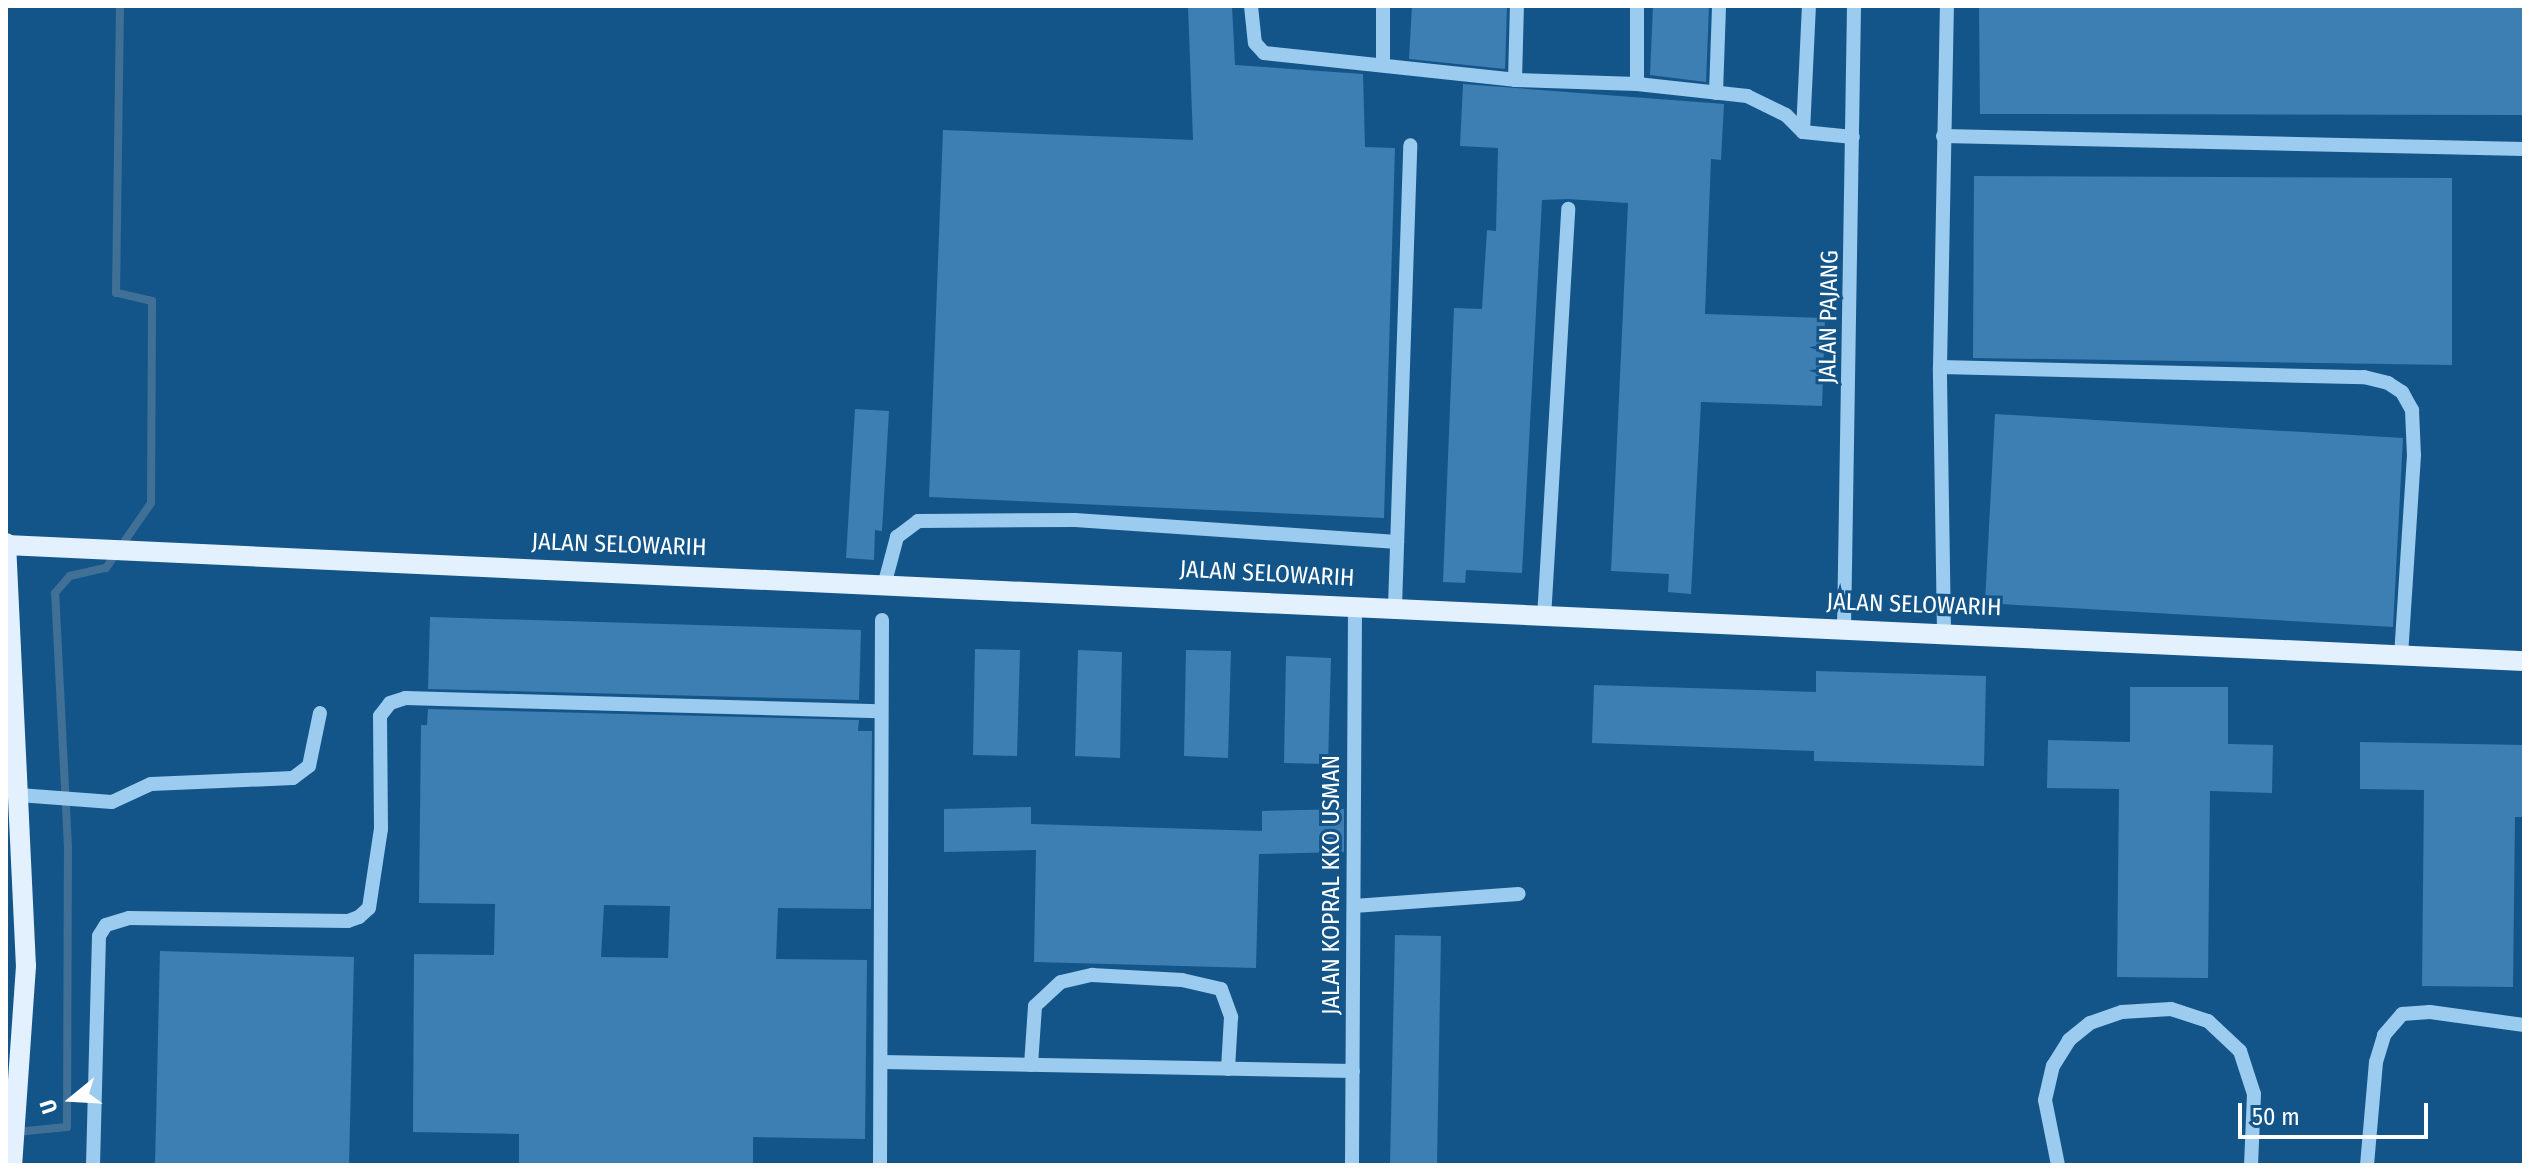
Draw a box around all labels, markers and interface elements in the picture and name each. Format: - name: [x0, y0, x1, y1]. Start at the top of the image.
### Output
- street label: JALAN PAJANG: [1813, 250, 1845, 384]
- street label: JALAN SELOWARIH: [531, 528, 707, 562]
- street label: JALAN SELOWARIH: [1179, 555, 1355, 593]
- street label: JALAN SELOWARIH: [1826, 588, 2002, 622]
- street label: JALAN KOPRAL KKO USMAN: [1318, 755, 1346, 1015]
- north arrow: [32, 1059, 112, 1139]
- scale bar: [2242, 1087, 2432, 1137]
- text: U: [34, 1096, 64, 1117]
- text: 50 m: [2252, 1103, 2300, 1131]

